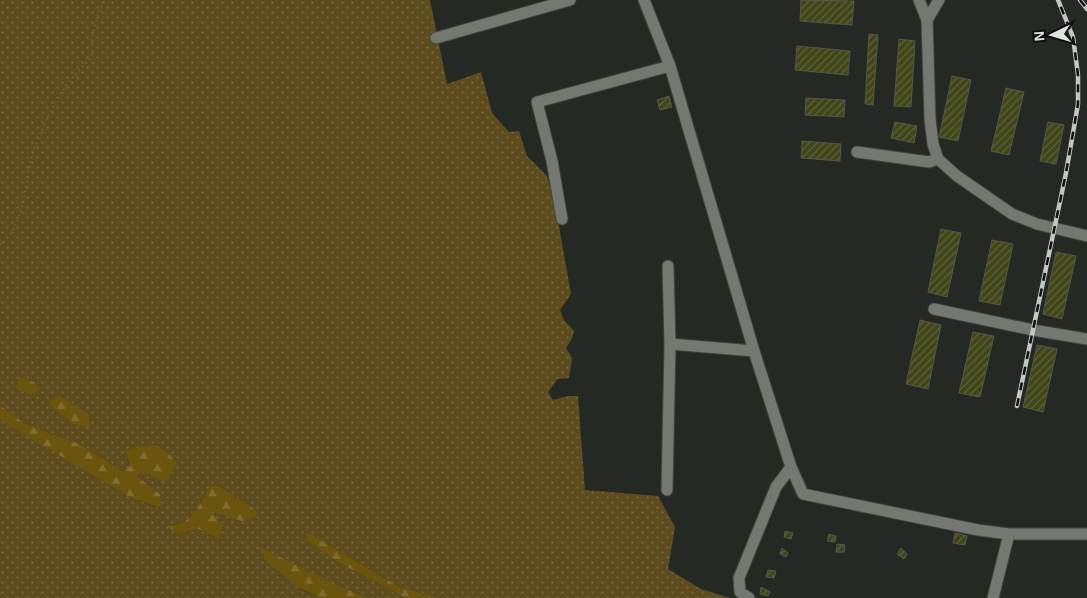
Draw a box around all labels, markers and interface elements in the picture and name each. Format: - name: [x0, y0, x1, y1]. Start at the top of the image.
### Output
- north arrow: [1027, 10, 1077, 60]
- text: N: [1031, 30, 1047, 42]

